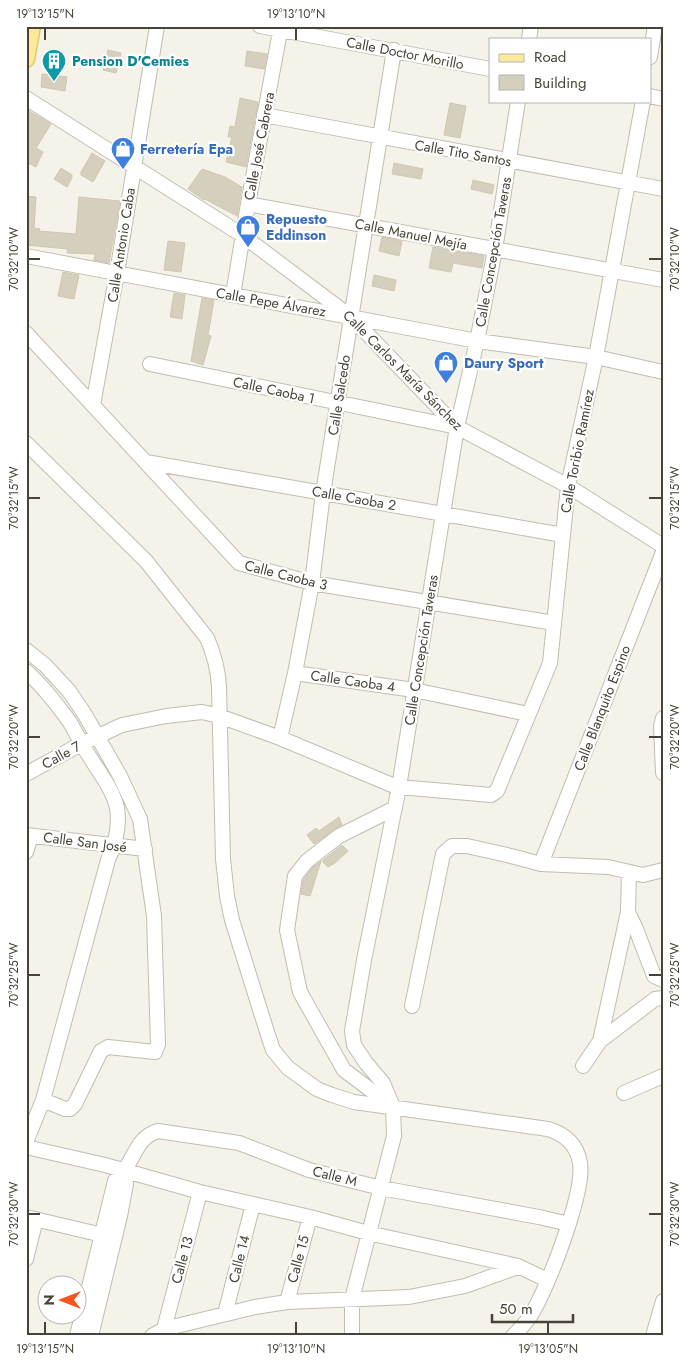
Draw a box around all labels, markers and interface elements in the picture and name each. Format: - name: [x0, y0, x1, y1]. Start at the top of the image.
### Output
- text: 19°13'15"N: [16, 5, 74, 23]
- text: 19°13'10"N: [267, 5, 325, 23]
- street label: Calle Doctor Morillo: [344, 32, 466, 74]
- legend: [489, 38, 652, 102]
- text: Road: [534, 46, 566, 68]
- building icon: Pension D'Cemies: [41, 48, 67, 82]
- place label: Pension D'Cemies: [72, 51, 189, 71]
- text: Building: [534, 72, 586, 94]
- street label: Calle José Cabrera: [239, 90, 279, 202]
- street label: Calle Tito Santos: [413, 135, 513, 171]
- shop icon: Ferretería Epa: [110, 136, 136, 170]
- place label: Ferretería Epa: [140, 139, 233, 159]
- street label: Calle Concepción Taveras: [470, 175, 516, 329]
- street label: Calle Antonio Caba: [102, 186, 140, 304]
- place label: Repuesto Eddinson: [266, 209, 327, 245]
- street label: Calle Manuel Mejía: [353, 213, 469, 255]
- shop icon: Repuesto Eddinson: [235, 214, 261, 248]
- text: 70°32'10"W: [5, 227, 23, 291]
- text: 70°32'10"W: [666, 227, 684, 291]
- street label: Calle Pepe Álvarez: [214, 282, 328, 322]
- street label: Calle Carlos María Sánchez: [338, 305, 468, 435]
- shop icon: Daury Sport: [433, 350, 459, 384]
- street label: Calle Salcedo: [323, 353, 355, 437]
- place label: Daury Sport: [464, 353, 544, 373]
- street label: Calle Caoba 1: [231, 372, 317, 408]
- street label: Calle Toribio Ramírez: [555, 387, 599, 515]
- text: 70°32'15"W: [5, 466, 23, 530]
- text: 70°32'15"W: [666, 466, 684, 530]
- street label: Calle Caoba 2: [310, 481, 398, 515]
- street label: Calle Caoba 3: [242, 555, 330, 595]
- street label: Calle Concepción Taveras: [399, 573, 443, 727]
- street label: Calle Blanquito Espino: [569, 642, 635, 774]
- street label: Calle Caoba 4: [309, 665, 397, 697]
- text: 70°32'20"W: [5, 704, 23, 770]
- text: 70°32'20"W: [666, 704, 684, 770]
- street label: Calle 7: [38, 736, 85, 774]
- street label: Calle San José: [42, 827, 128, 857]
- text: 70°32'25"W: [5, 943, 23, 1007]
- text: 70°32'25"W: [666, 943, 684, 1007]
- street label: Calle M: [310, 1161, 360, 1191]
- text: 70°32'30"W: [5, 1181, 23, 1246]
- text: 70°32'30"W: [666, 1181, 684, 1246]
- street label: Calle 14: [223, 1233, 255, 1285]
- street label: Calle 15: [282, 1233, 314, 1285]
- street label: Calle 13: [166, 1234, 198, 1286]
- north arrow: [38, 1274, 88, 1324]
- scale bar: [492, 1292, 573, 1324]
- text: N: [39, 1294, 59, 1306]
- text: 50 m: [499, 1298, 533, 1320]
- text: 19°13'15"N: [16, 1340, 74, 1358]
- text: 19°13'10"N: [267, 1340, 325, 1358]
- text: 19°13'05"N: [518, 1340, 578, 1358]

